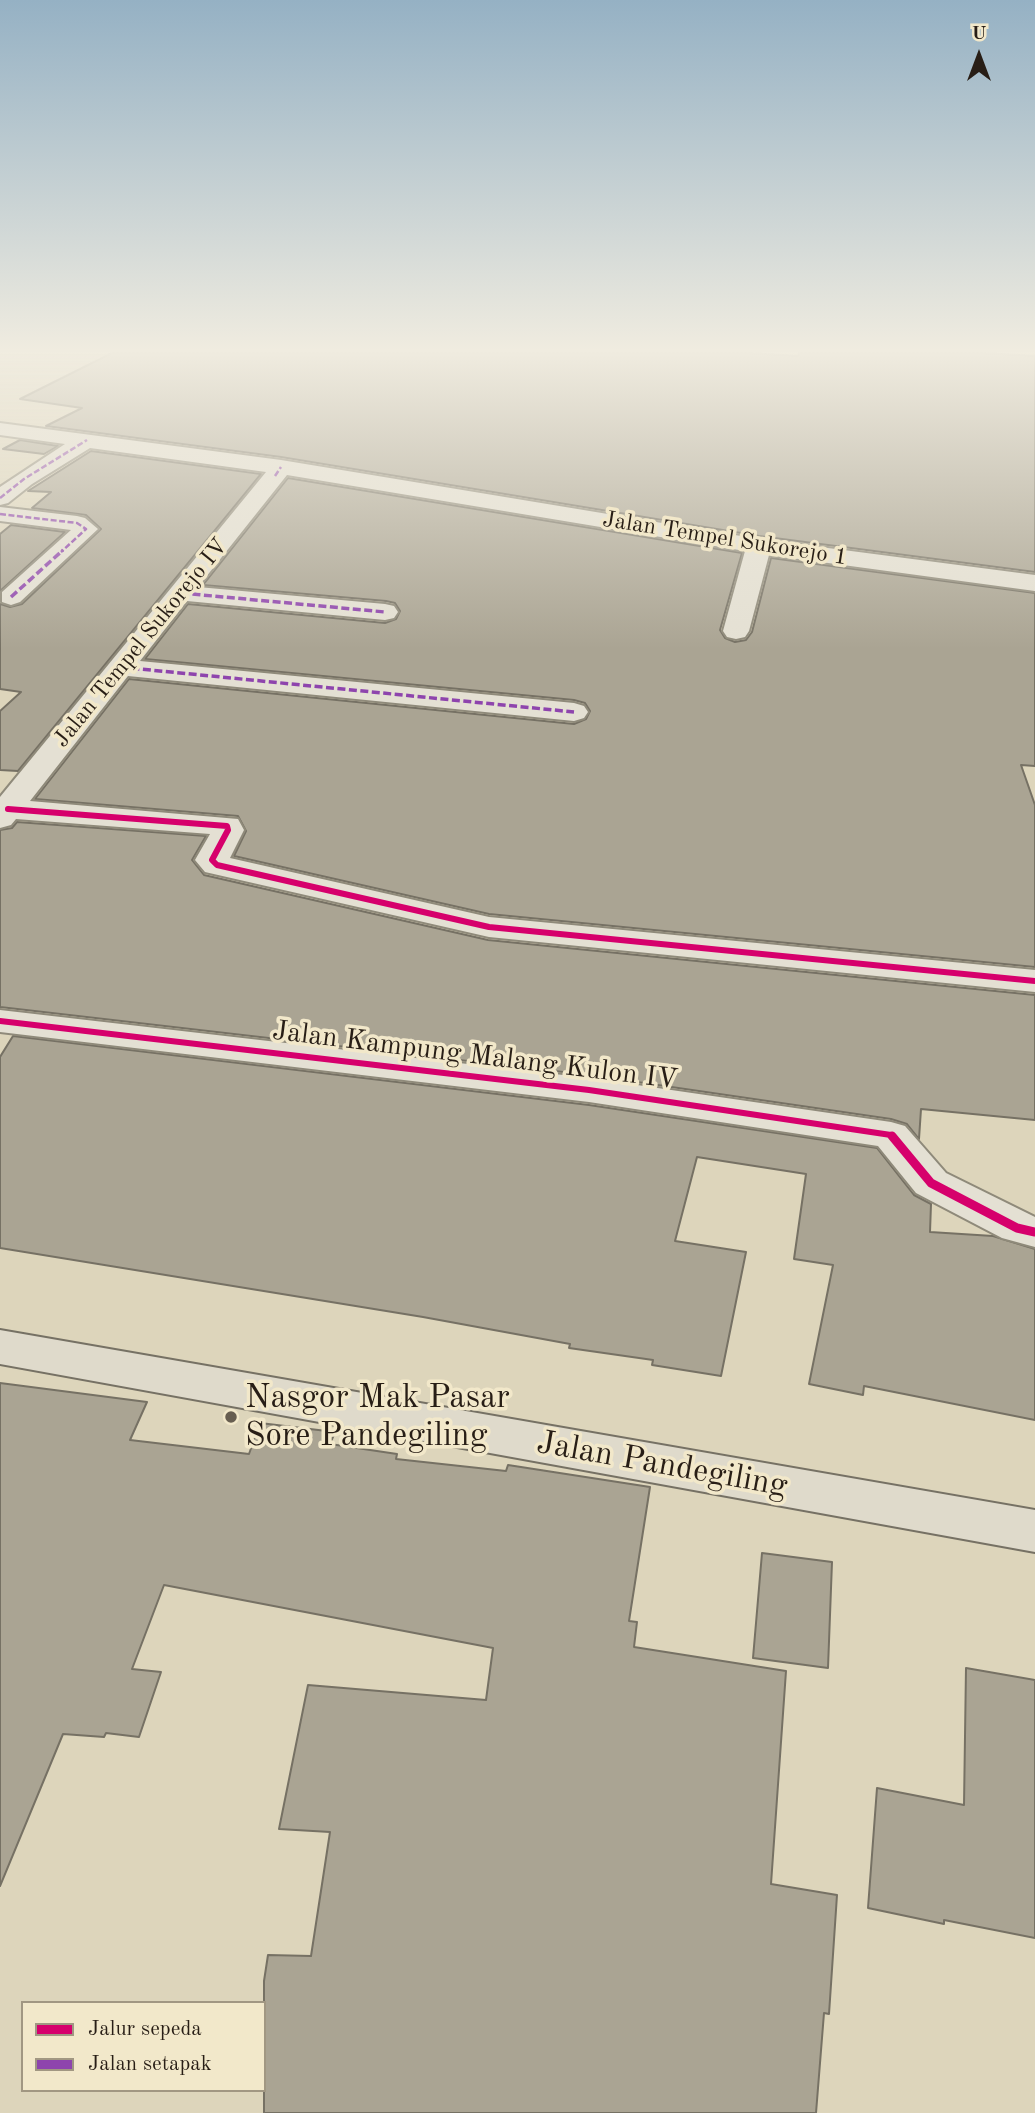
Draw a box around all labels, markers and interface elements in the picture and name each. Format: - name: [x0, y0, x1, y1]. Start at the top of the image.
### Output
- north arrow: [944, 21, 1014, 91]
- text: U: [971, 25, 987, 44]
- street label: Jalan Tempel Sukorejo 1: [601, 506, 849, 572]
- street label: Jalan Tempel Sukorejo IV: [48, 533, 234, 753]
- street label: Jalan Kampung Malang Kulon IV: [270, 1014, 680, 1098]
- place label: Nasgor Mak Pasar Sore Pandegiling: [245, 1378, 510, 1456]
- marker: Nasgor Mak Pasar Sore Pandegiling: [223, 1409, 239, 1425]
- street label: Jalan Pandegiling: [533, 1423, 791, 1507]
- legend: [21, 2001, 266, 2092]
- text: Jalur sepeda: [88, 2019, 202, 2040]
- text: Jalan setapak: [88, 2054, 212, 2075]

